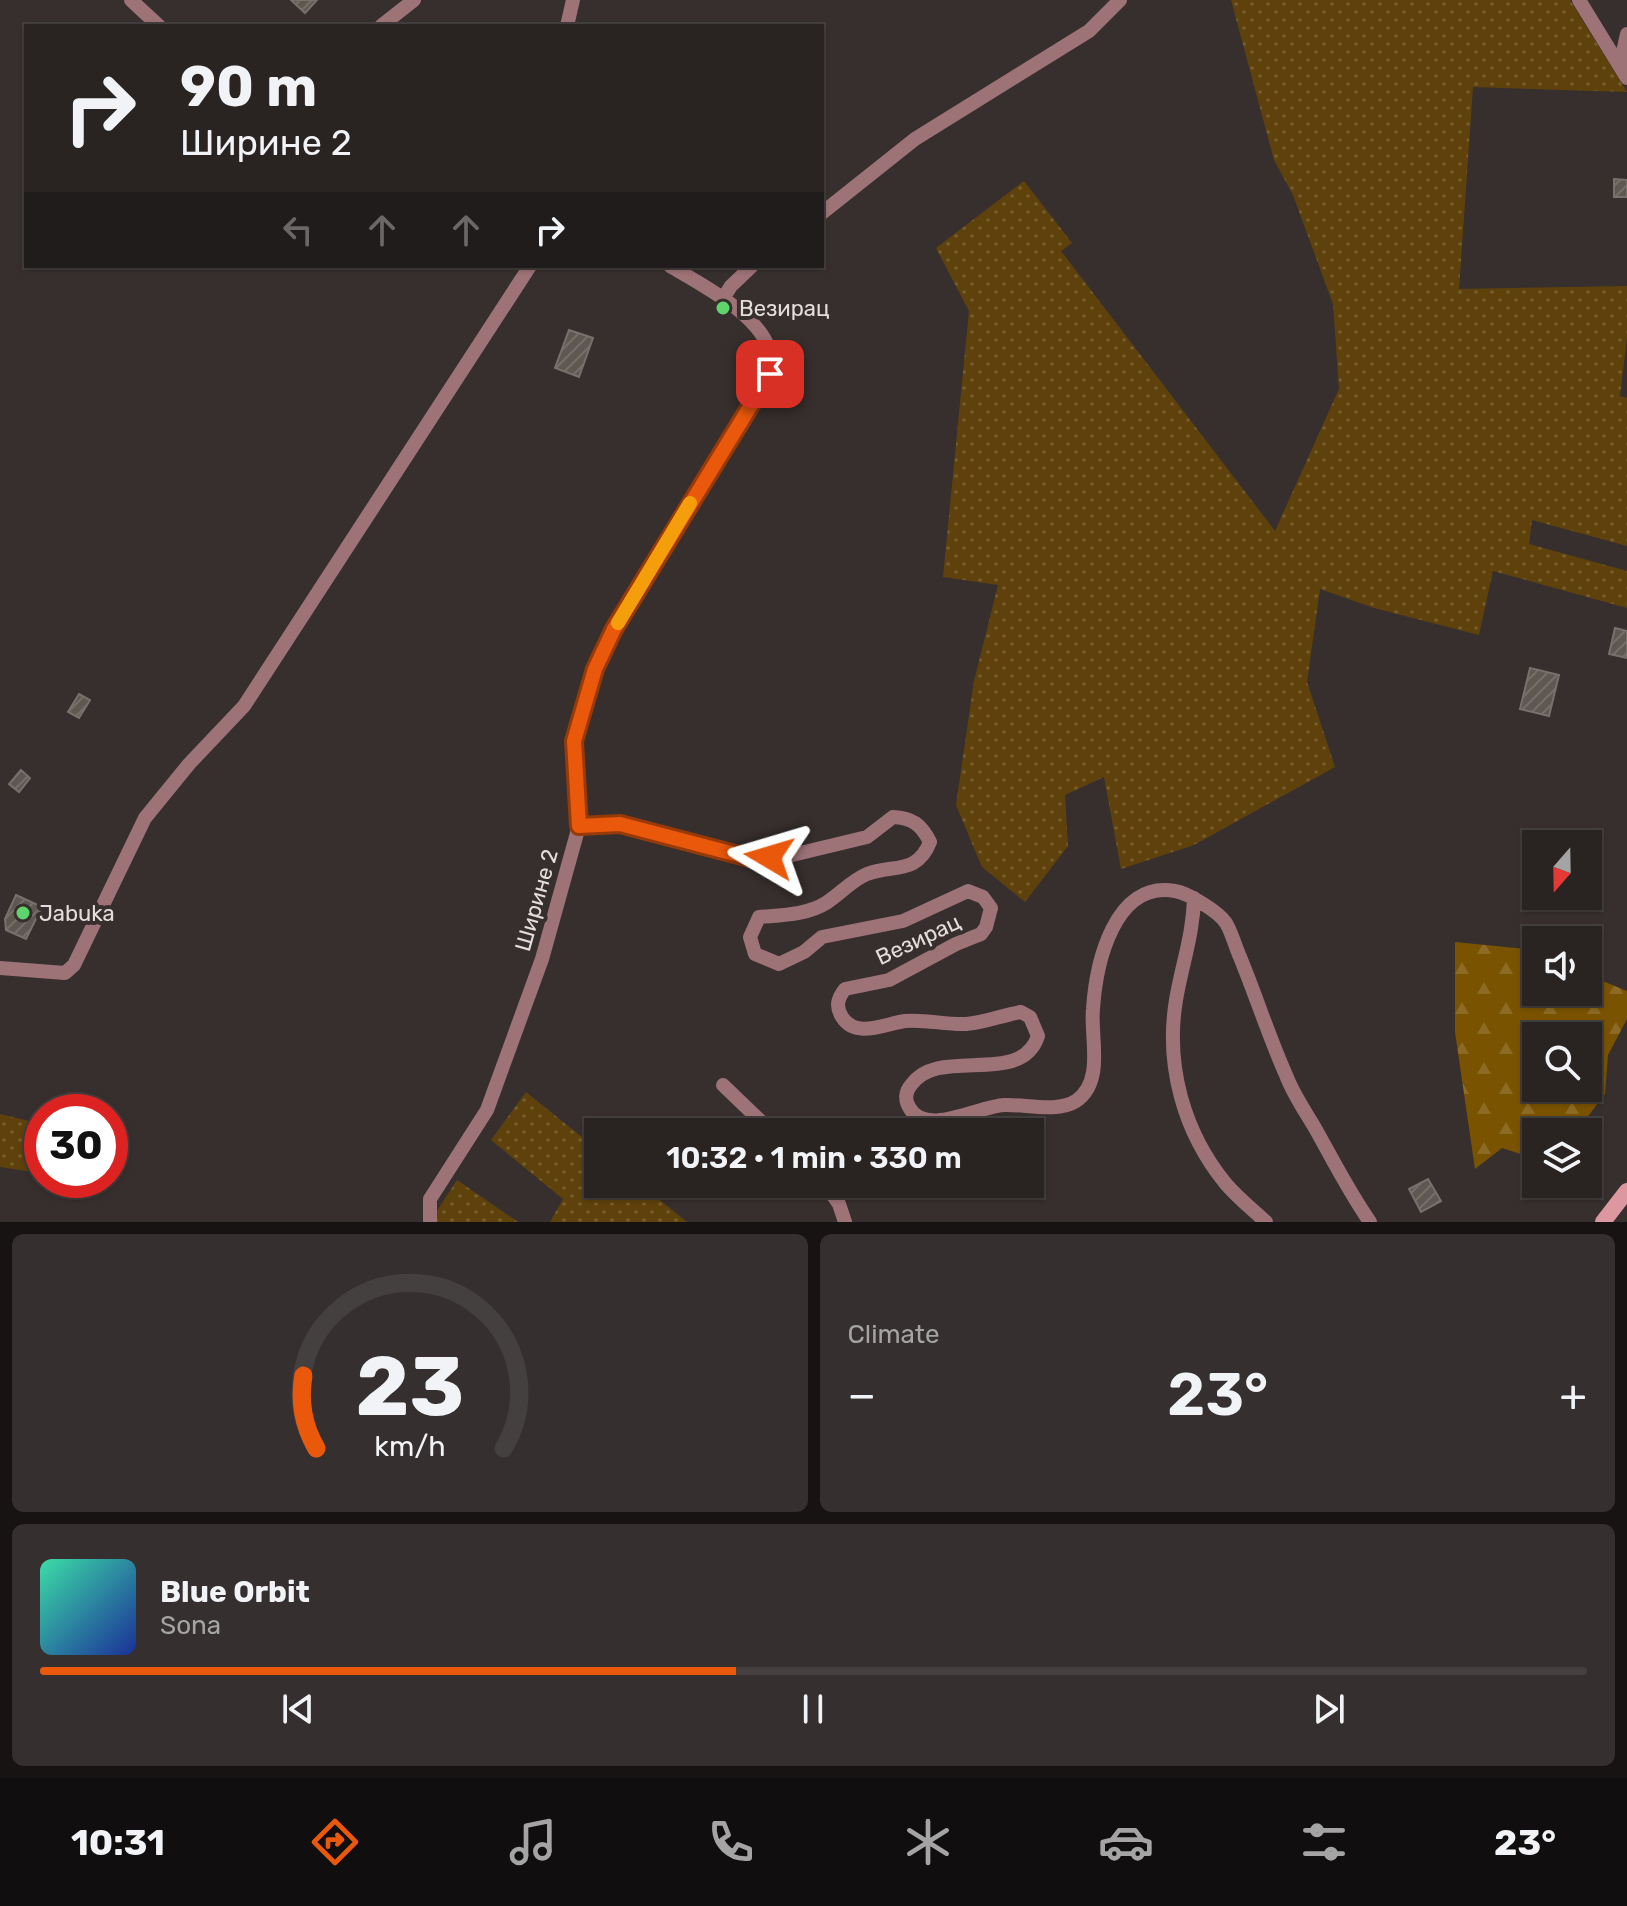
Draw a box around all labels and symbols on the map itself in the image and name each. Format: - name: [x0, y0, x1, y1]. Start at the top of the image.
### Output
- place label: Везирац: [739, 295, 830, 322]
- marker: Везирац: [714, 299, 732, 317]
- pin: [736, 340, 804, 408]
- position arrow: [727, 815, 811, 899]
- north arrow: [1522, 830, 1602, 910]
- street label: Ширине 2: [509, 846, 564, 954]
- place label: Jabuka: [39, 900, 115, 927]
- marker: Jabuka: [14, 904, 32, 922]
- street label: Везирац: [871, 908, 965, 971]
- speed limit sign: 30: [24, 1094, 128, 1198]

